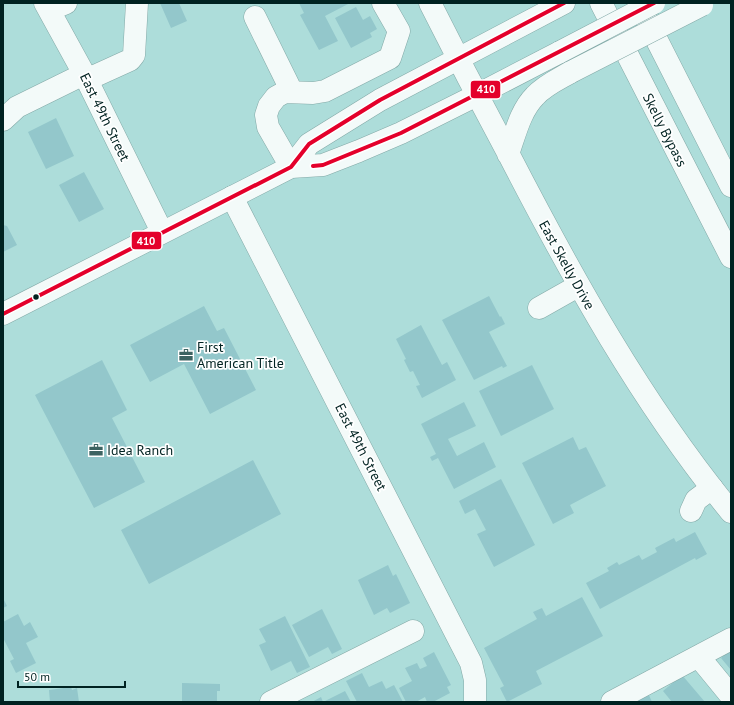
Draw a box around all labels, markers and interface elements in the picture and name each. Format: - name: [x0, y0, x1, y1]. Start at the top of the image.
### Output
- street label: East 49th Street: [76, 70, 134, 164]
- line badge: 410: [470, 80, 501, 99]
- text: 410: [477, 82, 495, 96]
- street label: Skelly Bypass: [639, 90, 691, 170]
- street label: East Skelly Drive: [535, 217, 599, 313]
- line badge: 410: [131, 231, 162, 250]
- text: 410: [137, 234, 155, 248]
- unlabelled marker: [31, 292, 41, 302]
- place label: First American Title: [197, 338, 284, 372]
- office icon: First American Title: [178, 347, 194, 363]
- street label: East 49th Street: [331, 400, 391, 494]
- place label: Idea Ranch: [107, 441, 173, 459]
- office icon: Idea Ranch: [88, 442, 104, 458]
- scale bar: [18, 663, 125, 689]
- text: 50 m: [24, 669, 50, 684]

